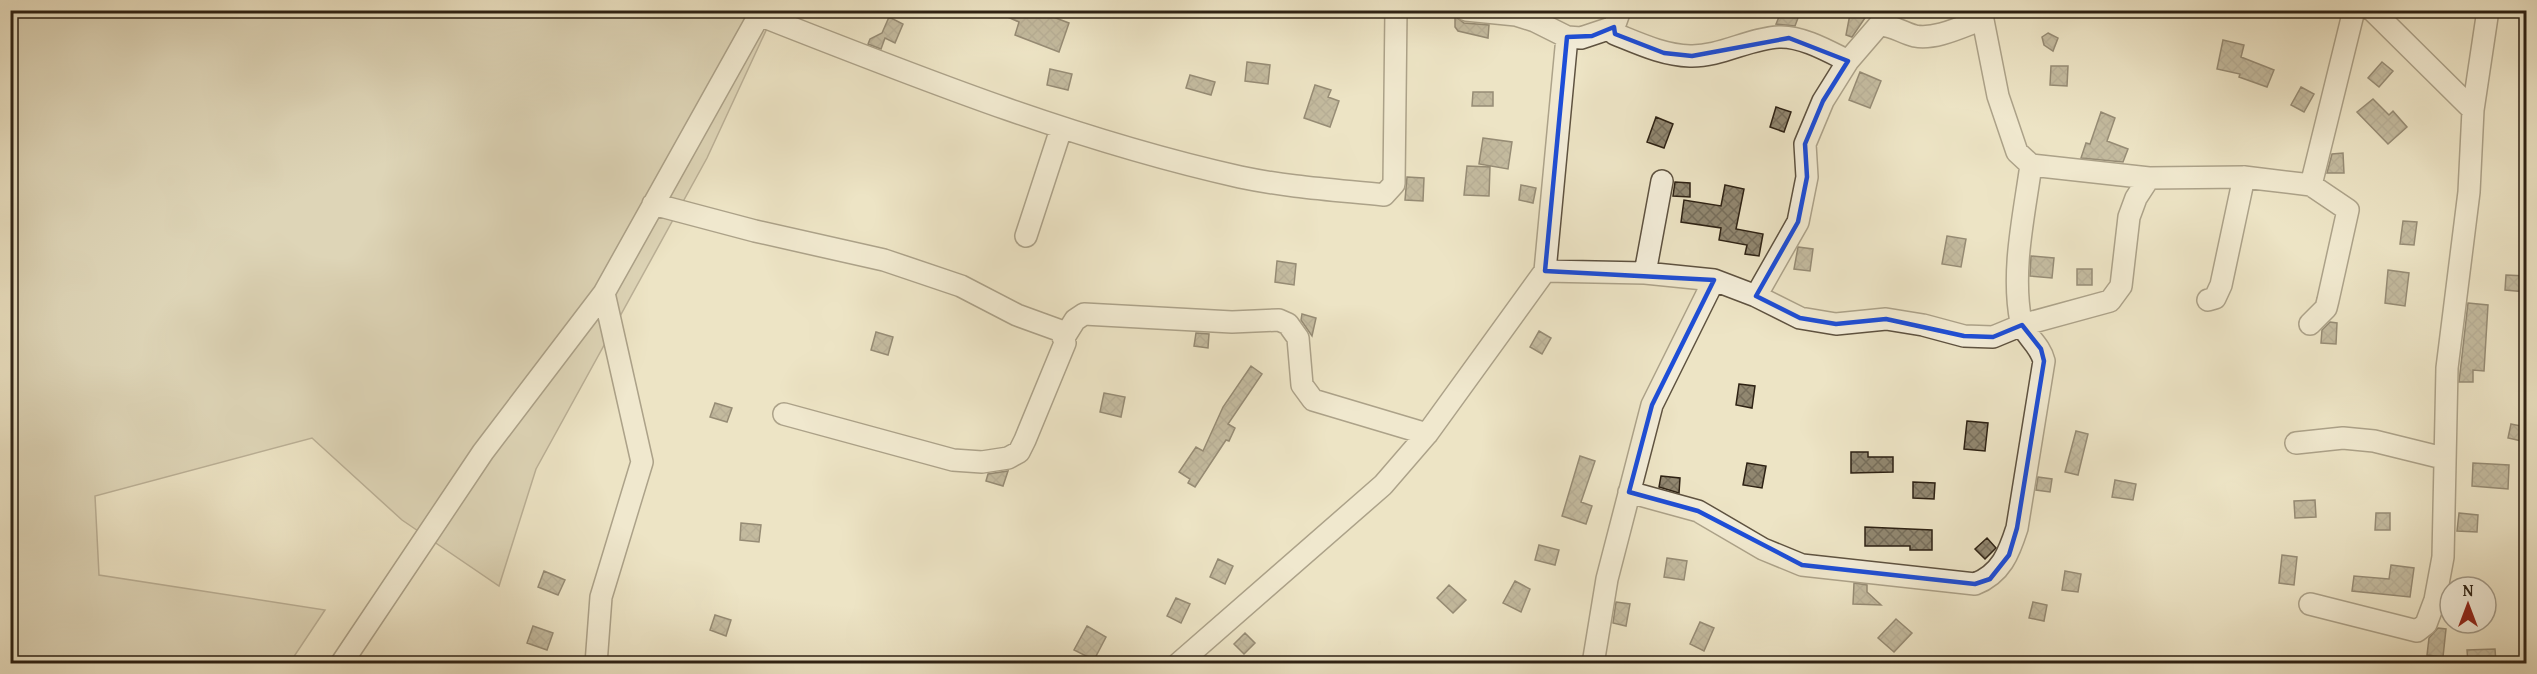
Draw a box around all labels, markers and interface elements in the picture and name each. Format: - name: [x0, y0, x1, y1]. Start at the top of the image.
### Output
- north arrow: [2438, 575, 2498, 635]
- text: N: [2463, 578, 2474, 602]

